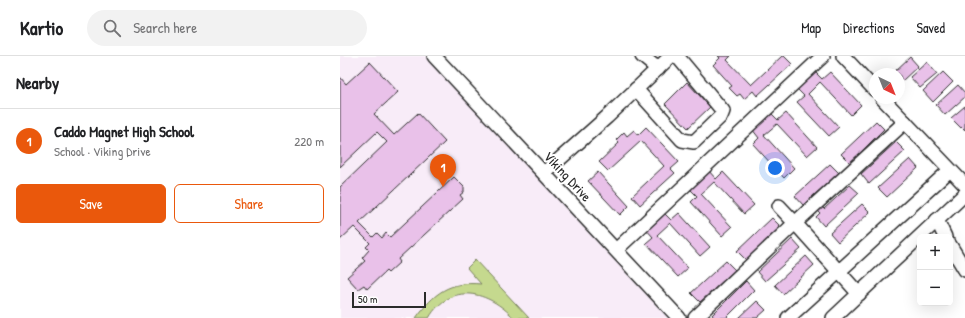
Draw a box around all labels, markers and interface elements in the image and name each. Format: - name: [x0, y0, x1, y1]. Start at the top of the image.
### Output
- search box: [87, 10, 367, 46]
- text: Kartio: [20, 15, 63, 41]
- icon: search: [101, 17, 123, 39]
- text: Search here: [133, 17, 197, 38]
- text: Map: [801, 18, 821, 37]
- text: Directions: [843, 18, 894, 37]
- text: Saved: [916, 18, 945, 37]
- north arrow: [869, 68, 905, 104]
- text: Nearby: [16, 71, 59, 94]
- text: Caddo Magnet High School: [54, 121, 194, 142]
- text: 1: [27, 132, 31, 150]
- text: 220 m: [294, 132, 324, 150]
- text: School · Viking Drive: [54, 142, 151, 160]
- street label: Viking Drive: [539, 147, 596, 206]
- pin: 1: [430, 154, 456, 187]
- your location: [765, 158, 785, 178]
- button: Save: [16, 184, 166, 223]
- button: Share: [174, 184, 324, 223]
- map controls: [917, 234, 953, 306]
- button: +: [917, 234, 953, 270]
- button: −: [917, 270, 953, 306]
- scale bar: [352, 290, 426, 309]
- text: 50 m: [358, 292, 378, 306]

